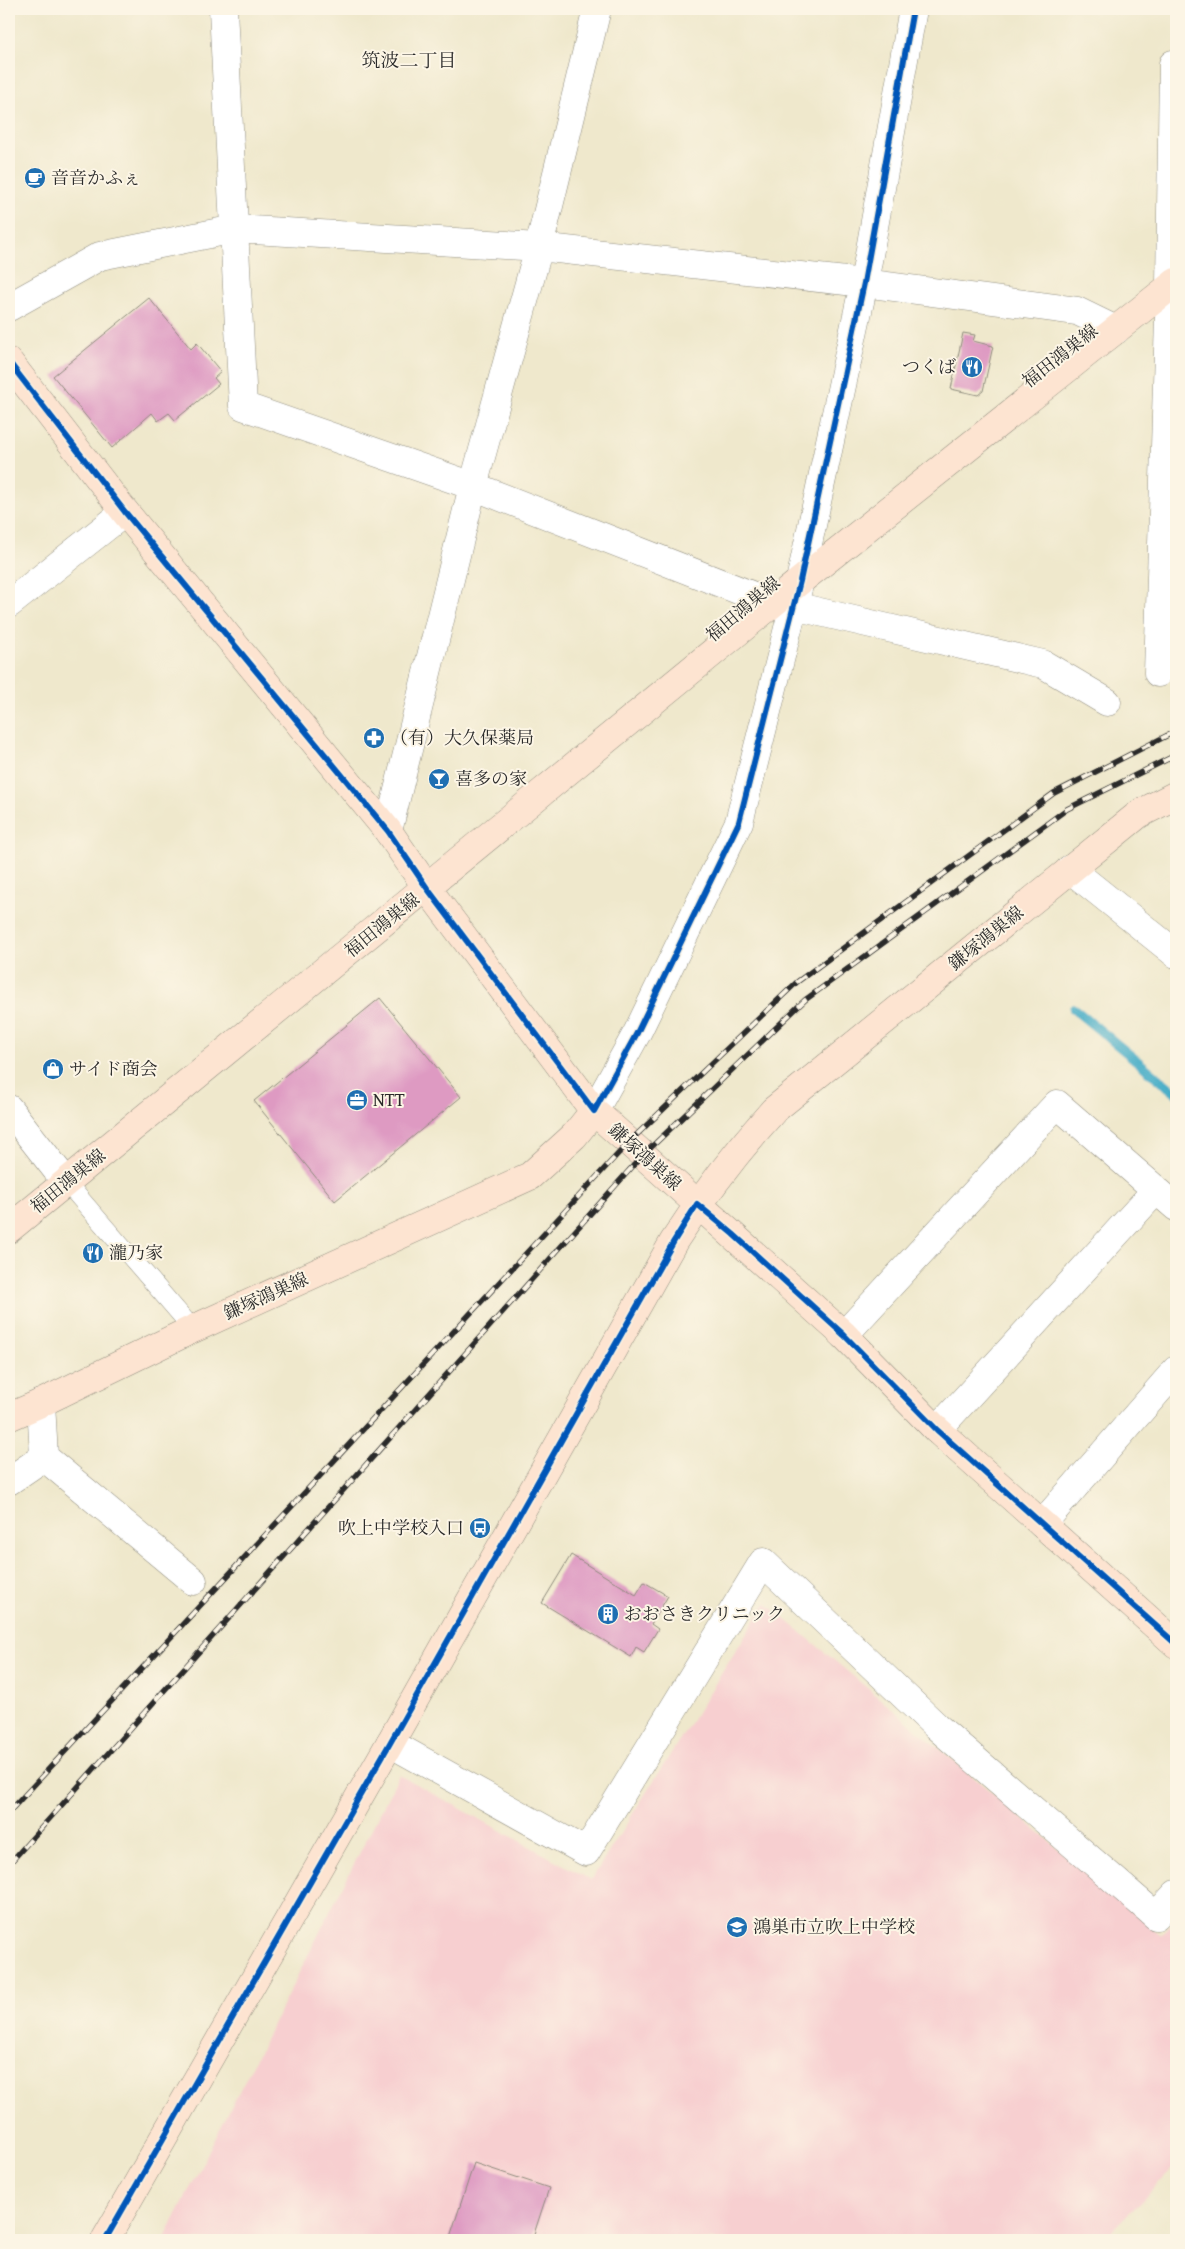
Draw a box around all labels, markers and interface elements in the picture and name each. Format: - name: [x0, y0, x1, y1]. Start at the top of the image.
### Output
- district label: 筑波二丁目: [361, 46, 457, 74]
- place label: 音音かふぇ: [51, 164, 141, 191]
- cafe icon: 音音かふぇ: [23, 166, 47, 190]
- street label: 福田鴻巣線: [1016, 317, 1103, 394]
- place label: つくば: [902, 353, 956, 380]
- restaurant icon: つくば: [960, 355, 984, 379]
- street label: 福田鴻巣線: [700, 569, 786, 648]
- place label: （有）大久保薬局: [390, 724, 534, 751]
- pharmacy icon: （有）大久保薬局: [362, 726, 386, 750]
- place label: 喜多の家: [455, 765, 527, 792]
- bar icon: 喜多の家: [427, 767, 451, 791]
- street label: 福田鴻巣線: [338, 886, 425, 963]
- street label: 鎌塚鴻巣線: [942, 899, 1029, 976]
- place label: サイド商会: [69, 1055, 158, 1082]
- shop icon: サイド商会: [41, 1057, 65, 1081]
- place label: NTT: [373, 1086, 405, 1113]
- office icon: NTT: [345, 1088, 369, 1112]
- street label: 鎌塚鴻巣線: [603, 1116, 688, 1197]
- street label: 福田鴻巣線: [24, 1142, 111, 1219]
- place label: 瀧乃家: [109, 1239, 163, 1266]
- restaurant icon: 瀧乃家: [81, 1241, 105, 1265]
- street label: 鎌塚鴻巣線: [219, 1265, 312, 1326]
- place label: 吹上中学校入口: [338, 1514, 464, 1541]
- bus stop icon: 吹上中学校入口: [468, 1516, 492, 1540]
- place label: おおさきクリニック: [624, 1600, 785, 1627]
- building icon: おおさきクリニック: [596, 1602, 620, 1626]
- place label: 鴻巣市立吹上中学校: [753, 1913, 915, 1940]
- school or university icon: 鴻巣市立吹上中学校: [725, 1915, 749, 1939]

